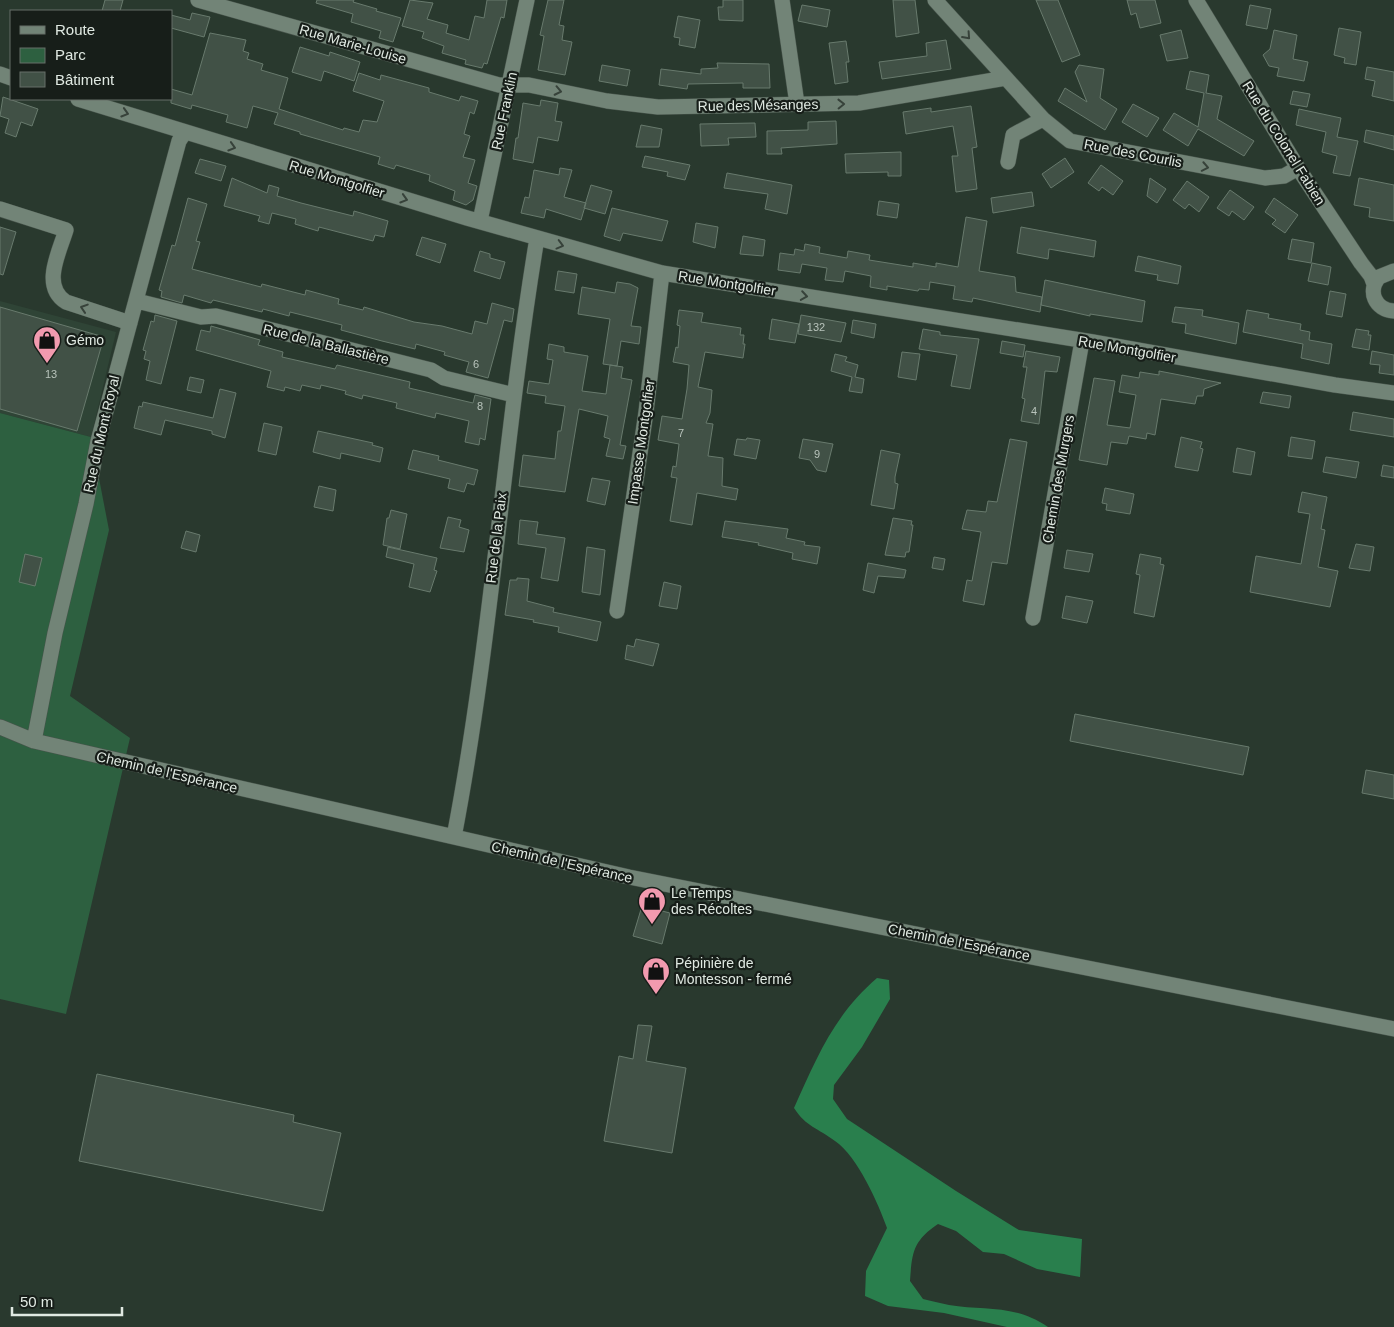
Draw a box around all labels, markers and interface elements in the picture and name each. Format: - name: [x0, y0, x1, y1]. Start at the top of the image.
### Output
- legend: [10, 10, 172, 100]
- text: Route: [55, 21, 95, 38]
- street label: Rue Marie-Louise: [298, 21, 409, 67]
- one-way arrow: [962, 31, 971, 40]
- text: Parc: [55, 46, 86, 63]
- text: Bâtiment: [55, 71, 115, 88]
- street label: Rue Franklin: [488, 71, 520, 151]
- street label: Rue du Colonel Fabien: [1239, 78, 1329, 208]
- one-way arrow: [553, 85, 562, 95]
- street label: Rue des Mésanges: [698, 96, 818, 114]
- one-way arrow: [837, 98, 845, 109]
- one-way arrow: [120, 108, 128, 118]
- street label: Rue des Courlis: [1083, 136, 1183, 170]
- one-way arrow: [227, 141, 235, 151]
- street label: Rue Montgolfier: [287, 157, 387, 201]
- one-way arrow: [1201, 161, 1210, 172]
- one-way arrow: [399, 193, 408, 203]
- one-way arrow: [555, 239, 563, 249]
- street label: Rue Montgolfier: [677, 267, 777, 299]
- one-way arrow: [800, 290, 809, 300]
- one-way arrow: [80, 304, 89, 314]
- street label: Rue de la Ballastière: [261, 321, 391, 367]
- house number: 132: [807, 321, 825, 333]
- shop icon: Gémo: [32, 325, 62, 364]
- place label: Gémo: [66, 332, 104, 348]
- street label: Rue Montgolfier: [1077, 333, 1177, 366]
- house number: 6: [473, 358, 479, 370]
- house number: 13: [45, 368, 57, 380]
- street label: Rue du Mont Royal: [80, 374, 122, 494]
- street label: Impasse Montgolfier: [624, 378, 658, 506]
- house number: 8: [477, 400, 483, 412]
- house number: 4: [1031, 405, 1037, 417]
- street label: Chemin des Murgers: [1039, 414, 1077, 544]
- house number: 7: [678, 427, 684, 439]
- house number: 9: [814, 448, 820, 460]
- street label: Rue de la Paix: [483, 492, 509, 584]
- street label: Chemin de l'Espérance: [95, 748, 239, 796]
- street label: Chemin de l'Espérance: [490, 838, 634, 886]
- place label: Le Temps des Récoltes: [671, 885, 752, 917]
- shop icon: Le Temps des Récoltes: [637, 886, 667, 925]
- street label: Chemin de l'Espérance: [887, 920, 1032, 964]
- place label: Pépinière de Montesson - fermé: [675, 955, 792, 987]
- shop icon: Pépinière de Montesson - fermé: [641, 956, 671, 995]
- scale bar: [12, 1284, 122, 1316]
- text: 50 m: [20, 1293, 53, 1310]

